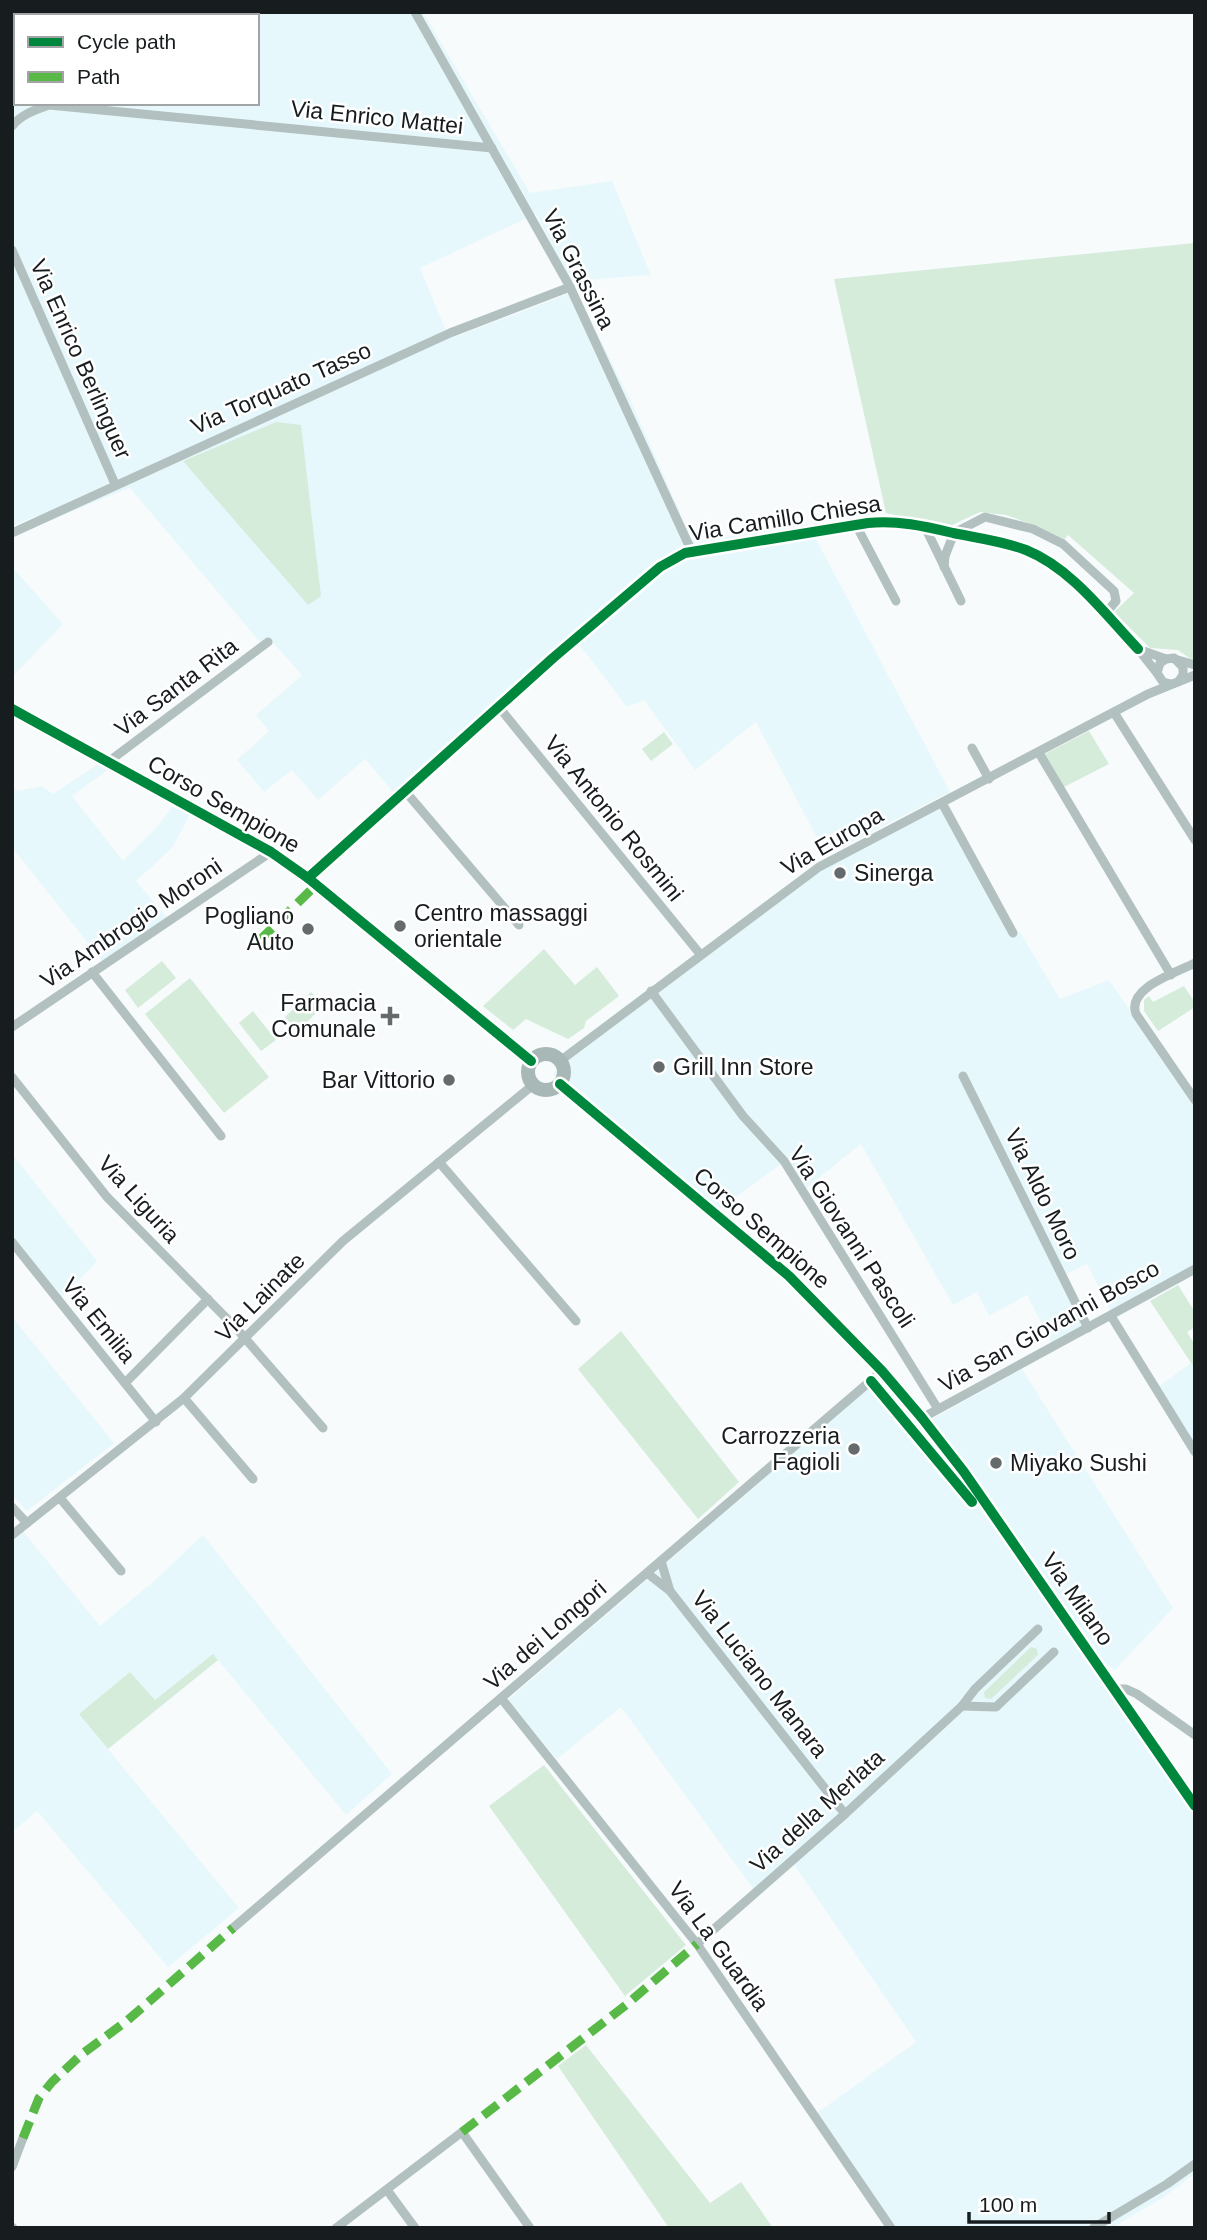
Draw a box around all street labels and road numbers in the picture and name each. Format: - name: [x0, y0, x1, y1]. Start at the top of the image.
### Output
- street label: Via Enrico Mattei: [289, 95, 465, 139]
- street label: Via Grassina: [538, 205, 620, 334]
- street label: Via Enrico Berlinguer: [25, 255, 137, 463]
- street label: Via Torquato Tasso: [187, 337, 375, 439]
- street label: Via Camillo Chiesa: [687, 490, 883, 546]
- street label: Via Santa Rita: [110, 632, 243, 742]
- street label: Via Antonio Rosmini: [539, 730, 689, 906]
- street label: Corso Sempione: [143, 750, 305, 858]
- street label: Via Europa: [776, 801, 888, 881]
- street label: Via Ambrogio Moroni: [35, 853, 227, 993]
- street label: Via Aldo Moro: [1000, 1124, 1086, 1264]
- street label: Via Giovanni Pascoli: [784, 1142, 920, 1332]
- street label: Via Liguria: [93, 1150, 185, 1248]
- street label: Corso Sempione: [689, 1162, 835, 1294]
- street label: Via Lainate: [210, 1247, 310, 1347]
- street label: Via San Giovanni Bosco: [934, 1255, 1164, 1397]
- street label: Via Emilia: [57, 1272, 141, 1368]
- street label: Via Milano: [1037, 1548, 1119, 1650]
- street label: Via dei Longori: [479, 1575, 611, 1695]
- street label: Via Luciano Manara: [687, 1586, 833, 1763]
- street label: Via della Merlata: [745, 1744, 889, 1878]
- street label: Via La Guardia: [664, 1876, 775, 2016]

